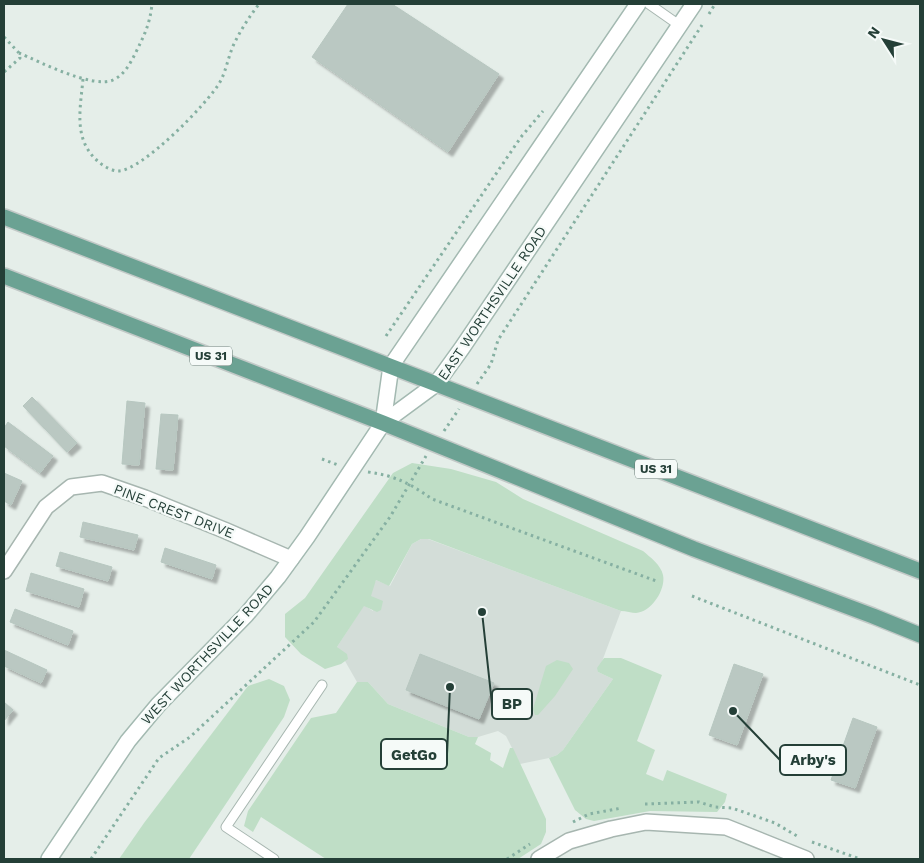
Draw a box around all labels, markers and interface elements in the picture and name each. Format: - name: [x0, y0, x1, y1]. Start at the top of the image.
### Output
- north arrow: [859, 15, 909, 65]
- text: N: [864, 23, 883, 41]
- street label: EAST WORTHSVILLE ROAD: [435, 223, 549, 383]
- road number: US 31: [190, 346, 232, 366]
- road number: US 31: [635, 459, 677, 478]
- street label: PINE CREST DRIVE: [112, 481, 236, 541]
- street label: WEST WORTHSVILLE ROAD: [138, 580, 276, 728]
- callout: BP: [492, 689, 532, 719]
- text: BP: [502, 695, 522, 713]
- callout: GetGo: [381, 739, 447, 769]
- callout: Arby's: [780, 745, 846, 775]
- text: GetGo: [391, 746, 437, 764]
- text: Arby's: [790, 751, 836, 769]

